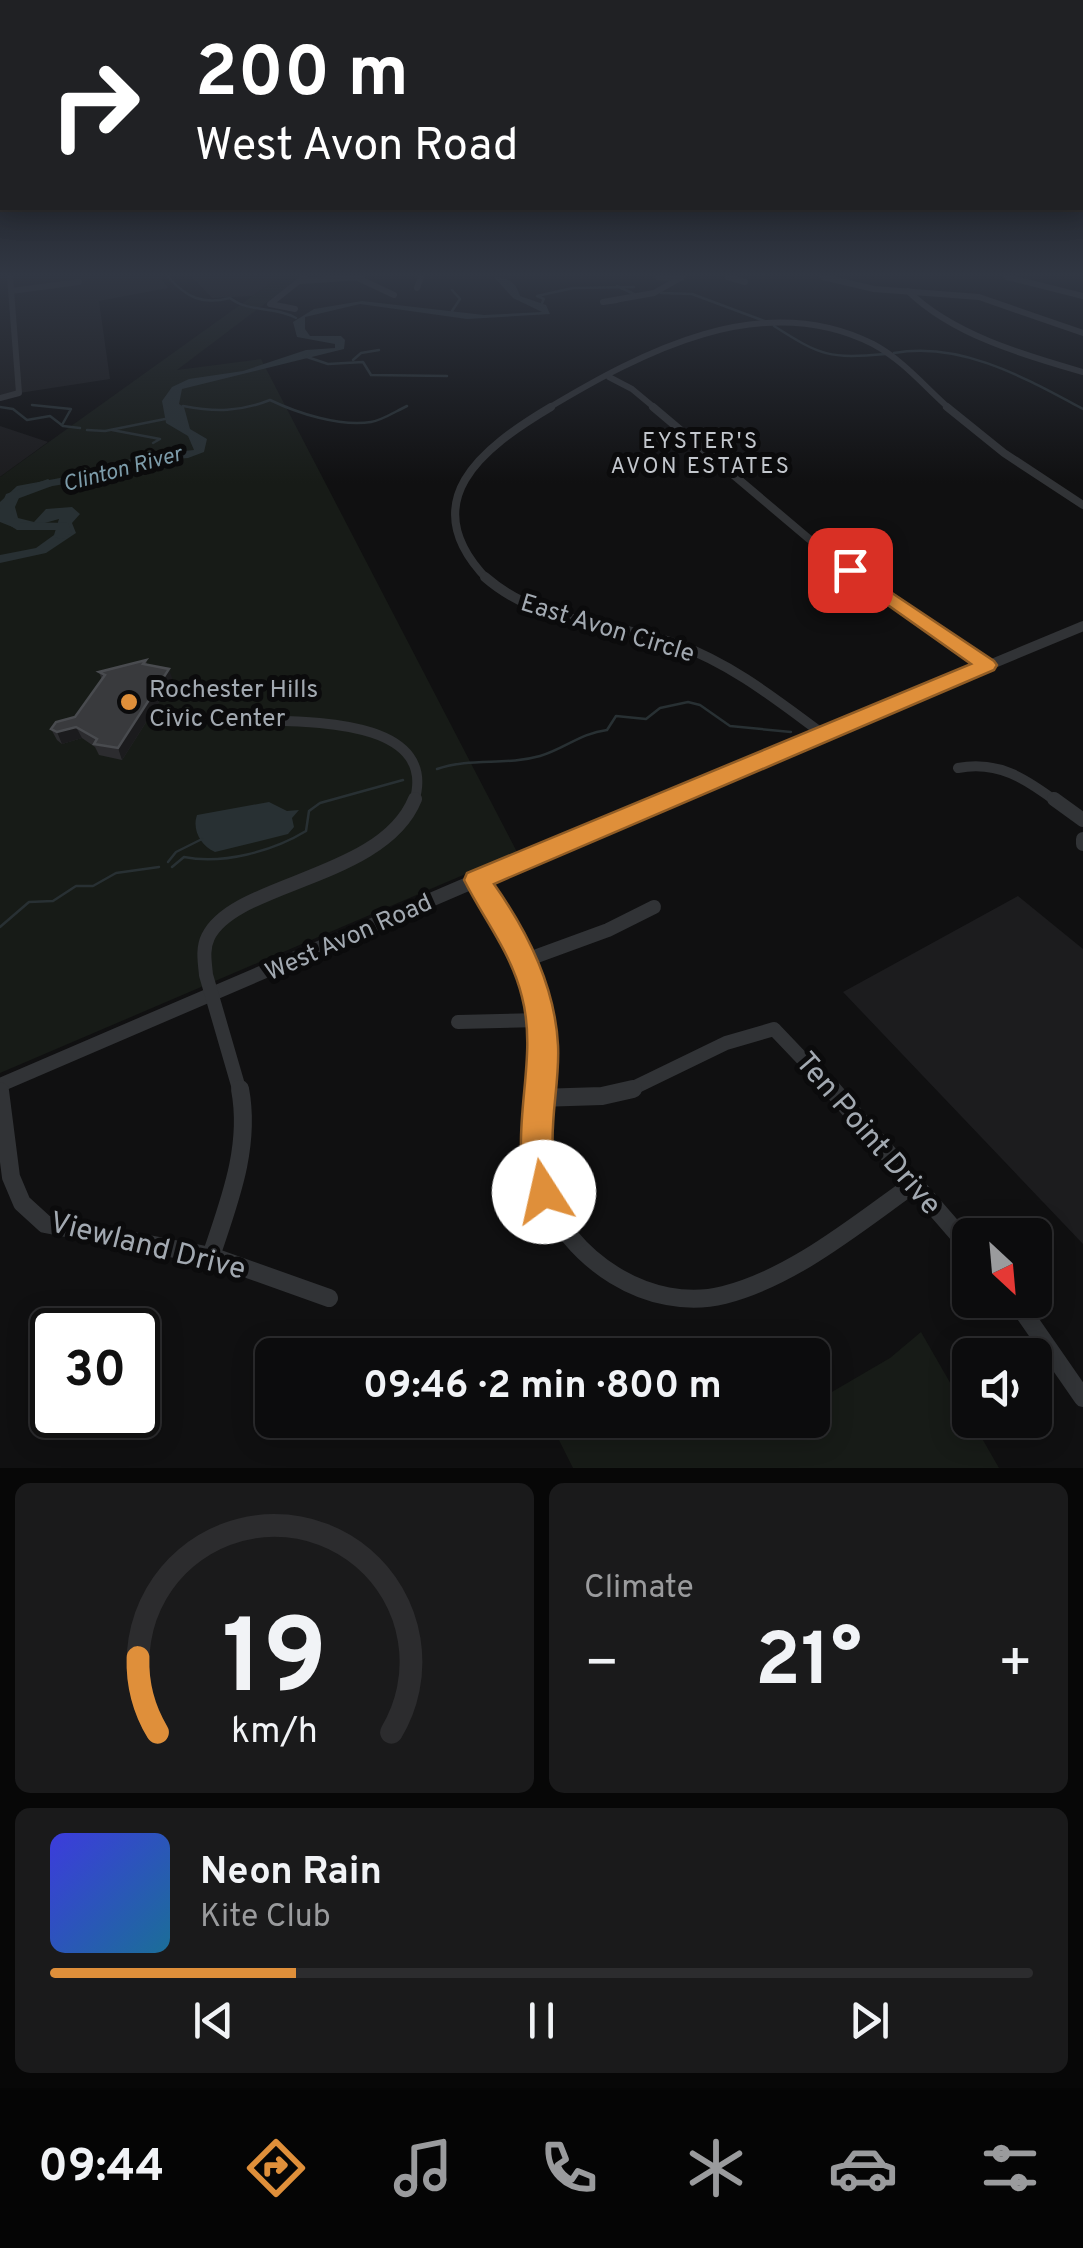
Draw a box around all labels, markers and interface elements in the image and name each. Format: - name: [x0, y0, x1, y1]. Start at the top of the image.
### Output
- text: 200 m: [195, 32, 409, 121]
- icon: right: [30, 40, 160, 170]
- text: West Avon Road: [195, 119, 518, 176]
- district label: EYSTER'S AVON ESTATES: [611, 429, 791, 481]
- water label: Clinton River: [60, 441, 187, 499]
- pin: [808, 528, 893, 613]
- icon: arrive: [823, 543, 878, 598]
- street label: East Avon Circle: [516, 588, 698, 671]
- place label: Rochester Hills Civic Center: [149, 675, 318, 736]
- marker: Rochester Hills Civic Center: [118, 691, 140, 713]
- street label: West Avon Road: [261, 888, 438, 990]
- street label: Ten Point Drive: [786, 1045, 948, 1224]
- position arrow: [492, 1140, 596, 1244]
- street label: Viewland Drive: [45, 1205, 249, 1290]
- north arrow: [952, 1218, 1052, 1318]
- map controls: [952, 1218, 1052, 1438]
- speed limit sign: 30: [30, 1308, 160, 1438]
- button: sound: [952, 1338, 1052, 1438]
- text: 09:46 · 2 min · 800 m: [363, 1363, 722, 1412]
- text: Climate: [584, 1569, 694, 1609]
- text: 19: [222, 1598, 327, 1730]
- text: 21°: [755, 1617, 862, 1712]
- text: −: [584, 1631, 619, 1701]
- text: +: [998, 1631, 1033, 1701]
- text: km/h: [231, 1710, 318, 1756]
- text: Neon Rain: [200, 1849, 382, 1898]
- text: Kite Club: [200, 1898, 331, 1938]
- icon: previous: [186, 1993, 241, 2048]
- icon: pause: [514, 1993, 569, 2048]
- icon: next: [842, 1993, 897, 2048]
- icon: directions: [241, 2133, 311, 2203]
- icon: music: [388, 2133, 458, 2203]
- icon: phone: [534, 2133, 604, 2203]
- icon: climate: [681, 2133, 751, 2203]
- icon: car: [828, 2133, 898, 2203]
- icon: filters: [975, 2133, 1045, 2203]
- text: 09:44: [38, 2140, 164, 2197]

